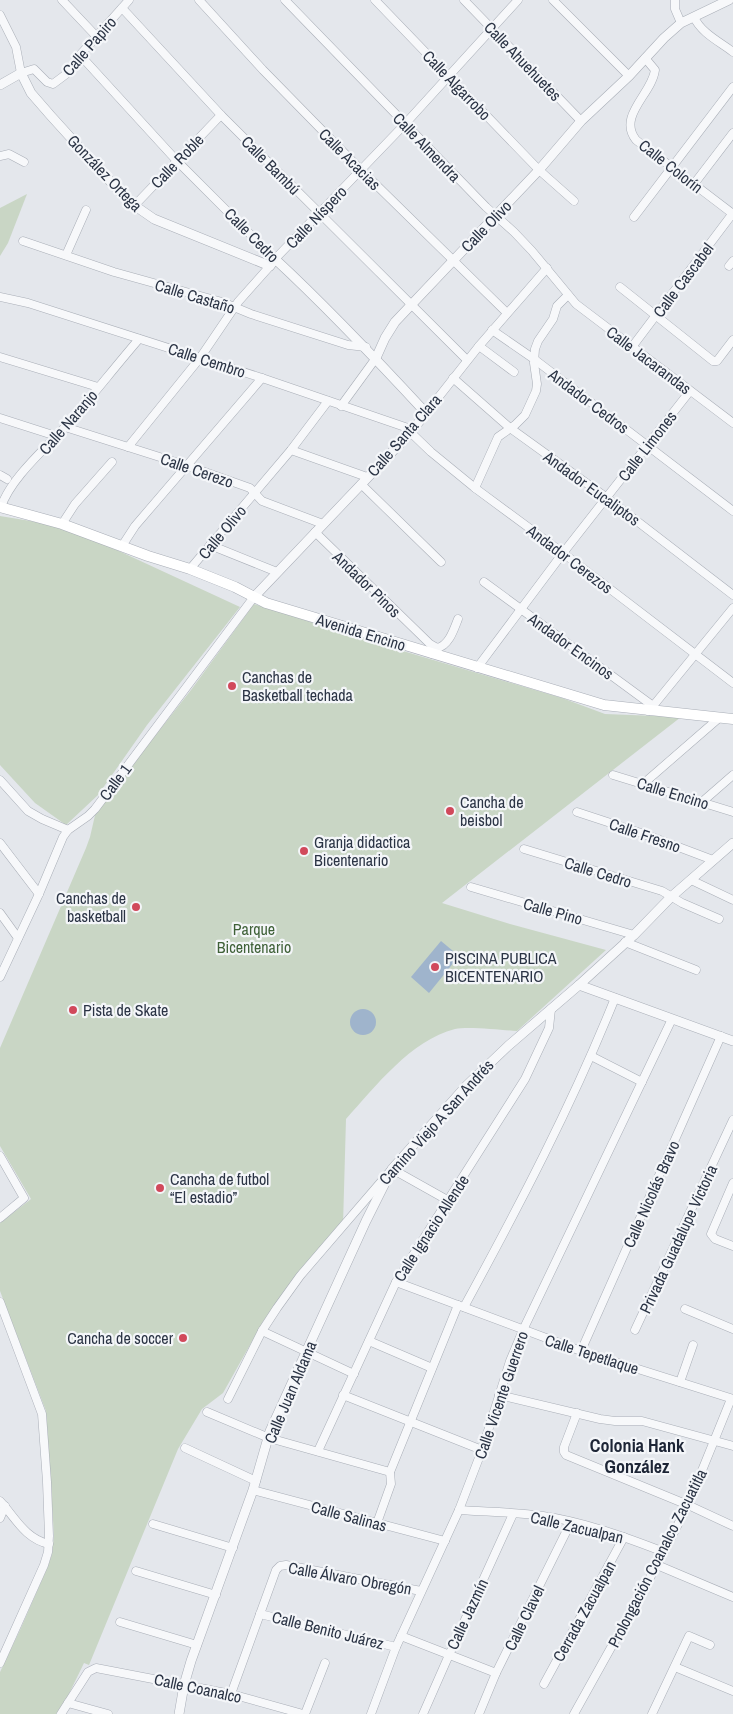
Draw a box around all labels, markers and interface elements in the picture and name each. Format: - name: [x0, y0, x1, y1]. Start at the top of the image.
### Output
- street label: Calle Papiro: [57, 12, 121, 80]
- street label: Calle Ahuehuetes: [479, 16, 567, 106]
- street label: Calle Algarrobo: [418, 45, 496, 125]
- street label: Calle Almendra: [388, 107, 466, 187]
- street label: Calle Acacias: [314, 123, 386, 195]
- street label: Calle Roble: [146, 129, 208, 193]
- street label: González Ortega: [63, 130, 148, 217]
- street label: Calle Bambú: [237, 131, 305, 199]
- street label: Calle Colorín: [634, 134, 708, 198]
- street label: Calle Níspero: [280, 181, 352, 253]
- street label: Calle Olivo: [456, 195, 516, 257]
- street label: Calle Cedro: [220, 203, 284, 267]
- street label: Calle Cascabel: [648, 238, 718, 322]
- street label: Calle Castaño: [152, 273, 238, 319]
- street label: Calle Jacarandas: [602, 321, 696, 399]
- street label: Calle Cembro: [165, 337, 249, 383]
- street label: Andador Cedros: [543, 363, 634, 439]
- street label: Calle Naranjo: [34, 385, 102, 459]
- street label: Calle Santa Clara: [362, 388, 446, 481]
- street label: Calle Limones: [613, 406, 681, 486]
- street label: Andador Eucaliptos: [538, 445, 645, 531]
- street label: Calle Cerezo: [158, 447, 236, 493]
- street label: Calle Olivo: [193, 500, 251, 564]
- street label: Andador Cerezos: [522, 519, 617, 599]
- street label: Andador Pinos: [327, 545, 406, 622]
- street label: Andador Encinos: [523, 607, 618, 684]
- street label: Avenida Encino: [313, 608, 408, 656]
- place label: Canchas de Basketball techada: [242, 666, 354, 706]
- marker: Canchas de Basketball techada: [226, 680, 238, 692]
- street label: Calle 1: [94, 759, 136, 805]
- street label: Calle Encino: [634, 772, 712, 814]
- place label: Cancha de beisbol: [460, 791, 523, 831]
- marker: Cancha de beisbol: [444, 805, 456, 817]
- street label: Calle Fresno: [606, 812, 684, 858]
- place label: Granja didactica Bicentenario: [314, 831, 411, 871]
- marker: Granja didactica Bicentenario: [298, 845, 310, 857]
- street label: Calle Cedro: [562, 851, 634, 893]
- place label: Canchas de basketball: [56, 887, 126, 927]
- street label: Calle Pino: [521, 892, 585, 930]
- marker: Canchas de basketball: [130, 901, 142, 913]
- park label: Parque Bicentenario: [217, 918, 291, 958]
- place label: PISCINA PUBLICA BICENTENARIO: [445, 947, 557, 987]
- marker: PISCINA PUBLICA BICENTENARIO: [429, 961, 441, 973]
- place label: Pista de Skate: [83, 999, 168, 1021]
- marker: Pista de Skate: [67, 1004, 79, 1016]
- street label: Camino Viejo A San Andrés: [374, 1055, 498, 1189]
- street label: Calle Nicolás Bravo: [618, 1137, 684, 1251]
- street label: Privada Guadalupe Victoria: [634, 1160, 722, 1317]
- place label: Cancha de futbol “El estadio”: [170, 1168, 269, 1208]
- street label: Calle Ignacio Allende: [388, 1170, 474, 1286]
- marker: Cancha de futbol “El estadio”: [154, 1182, 166, 1194]
- place label: Cancha de soccer: [67, 1327, 174, 1349]
- street label: Calle Vicente Guerrero: [469, 1328, 533, 1462]
- street label: Calle Tepetlaque: [542, 1328, 642, 1380]
- marker: Cancha de soccer: [177, 1332, 189, 1344]
- street label: Calle Juan Aldama: [259, 1337, 322, 1447]
- district label: Colonia Hank González: [590, 1433, 685, 1479]
- street label: Prolongación Coanalco Zacuatitla: [602, 1464, 712, 1651]
- street label: Calle Salinas: [309, 1495, 389, 1537]
- street label: Calle Zacualpan: [528, 1506, 626, 1548]
- street label: Calle Álvaro Obregón: [287, 1556, 413, 1600]
- street label: Cerrada Zacualpan: [547, 1557, 621, 1665]
- street label: Calle Jazmín: [441, 1575, 493, 1653]
- street label: Calle Clavel: [499, 1582, 549, 1654]
- street label: Calle Benito Juárez: [270, 1605, 387, 1655]
- street label: Calle Coanalco: [152, 1668, 244, 1708]

